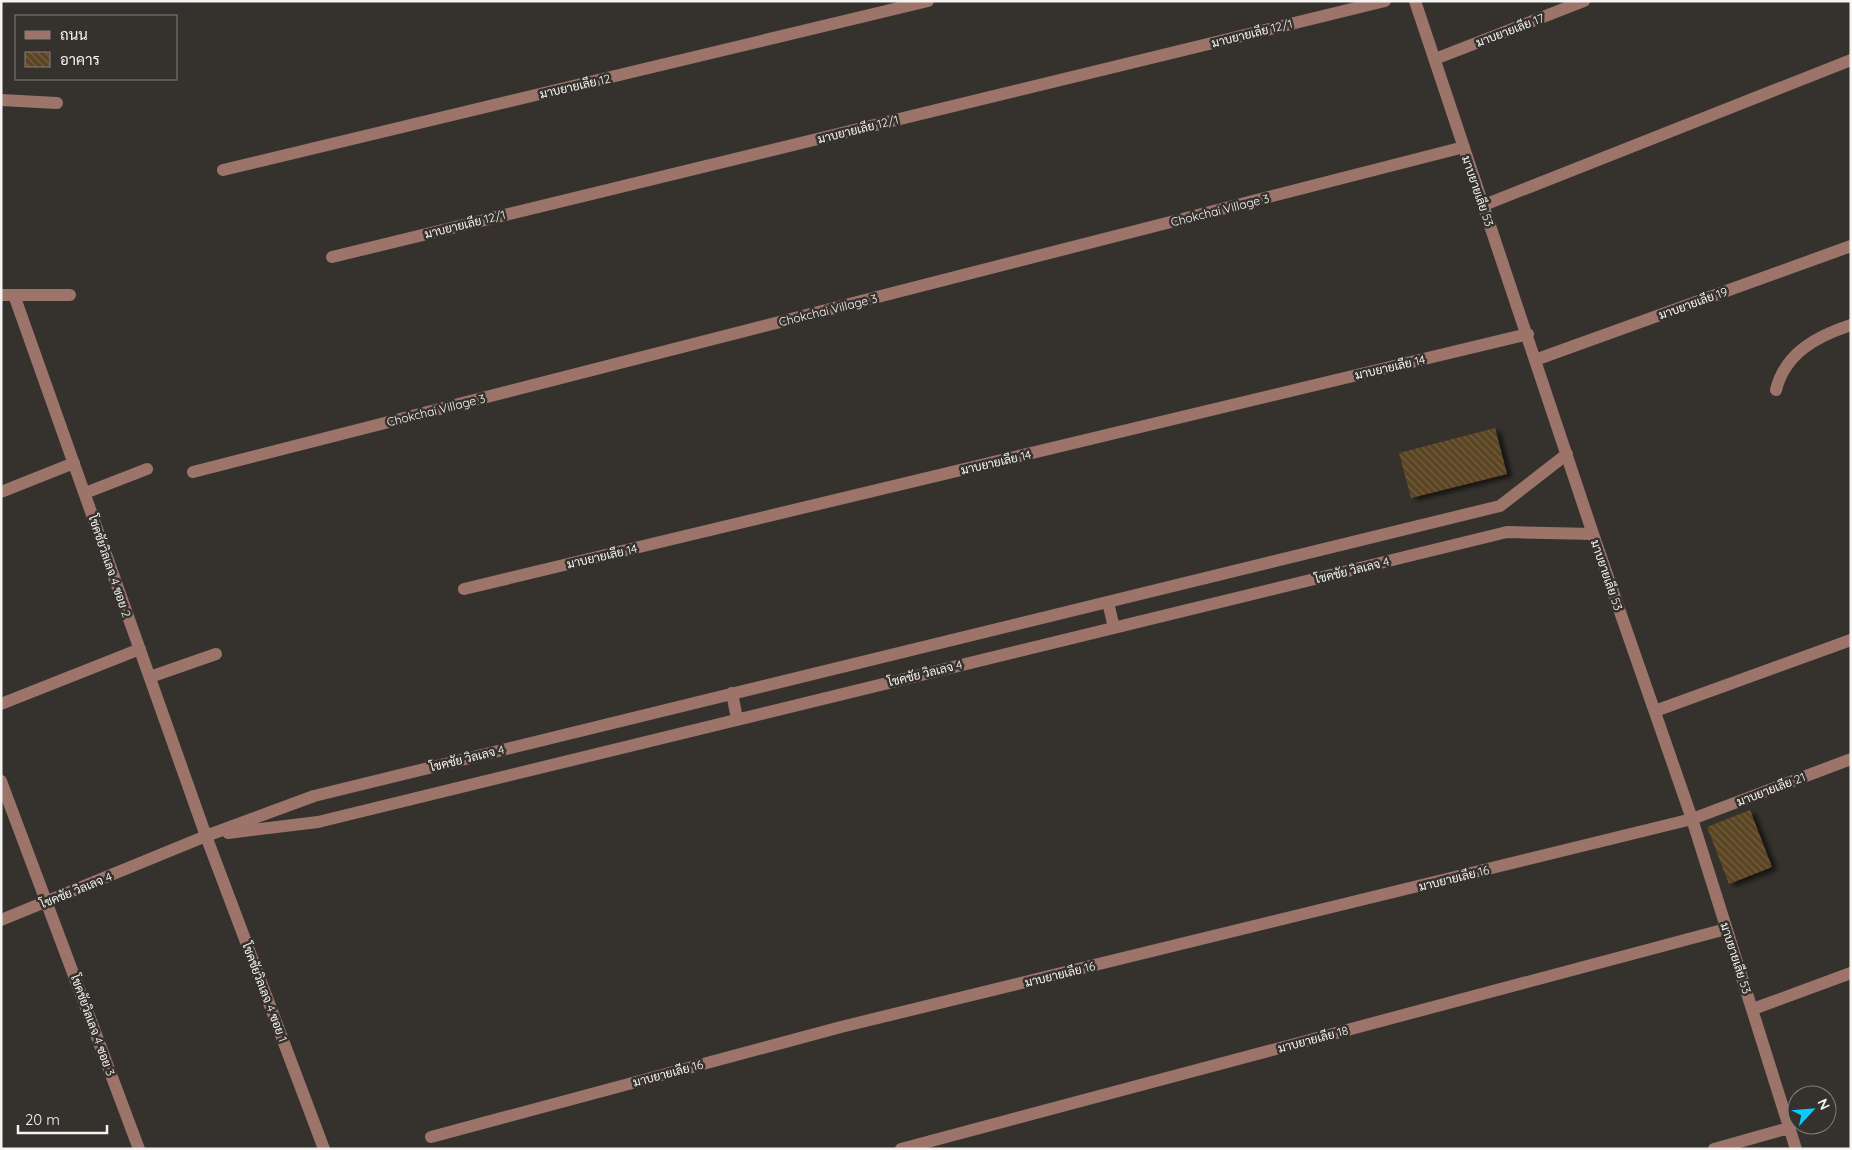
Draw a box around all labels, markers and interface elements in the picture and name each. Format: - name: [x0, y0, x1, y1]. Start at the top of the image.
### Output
- street label: มาบยายเลีย 17: [1474, 10, 1546, 50]
- legend: [15, 15, 178, 80]
- street label: มาบยายเลีย 12/1: [1210, 16, 1294, 50]
- text: ถนน: [60, 25, 88, 44]
- text: อาคาร: [60, 50, 100, 69]
- street label: มาบยายเลีย 12: [538, 70, 612, 101]
- street label: มาบยายเลีย 12/1: [816, 112, 900, 146]
- street label: มาบยายเลีย 53: [1459, 154, 1497, 228]
- street label: Chokchai Village 3: [1169, 190, 1271, 230]
- street label: มาบยายเลีย 12/1: [423, 207, 507, 241]
- street label: มาบยายเลีย 19: [1656, 283, 1730, 322]
- street label: Chokchai Village 3: [777, 290, 879, 330]
- street label: มาบยายเลีย 14: [1353, 352, 1427, 382]
- street label: Chokchai Village 3: [385, 390, 487, 430]
- street label: มาบยายเลีย 14: [959, 447, 1033, 477]
- street label: โชคชัยวิลเลจ 4 ซอย 2: [85, 512, 135, 620]
- street label: มาบยายเลีย 53: [1588, 538, 1626, 612]
- street label: มาบยายเลีย 14: [565, 541, 639, 571]
- street label: โชคชัย วิลเลจ 4: [1312, 553, 1391, 587]
- street label: โชคชัย วิลเลจ 4: [885, 656, 964, 690]
- street label: โชคชัย วิลเลจ 4: [427, 741, 506, 775]
- street label: มาบยายเลีย 21: [1735, 769, 1807, 809]
- street label: มาบยายเลีย 16: [1417, 862, 1491, 894]
- street label: โชคชัย วิลเลจ 4: [37, 869, 114, 912]
- street label: มาบยายเลีย 53: [1717, 920, 1755, 996]
- street label: โชคชัยวิลเลจ 4 ซอย 1: [239, 939, 291, 1044]
- street label: มาบยายเลีย 16: [1023, 958, 1097, 990]
- street label: โชคชัยวิลเลจ 4 ซอย 3: [67, 971, 118, 1078]
- street label: มาบยายเลีย 18: [1276, 1022, 1350, 1056]
- street label: มาบยายเลีย 16: [631, 1056, 705, 1090]
- north arrow: [1787, 1085, 1837, 1135]
- text: N: [1813, 1096, 1834, 1113]
- scale bar: [18, 1102, 106, 1134]
- text: 20 m: [25, 1110, 60, 1129]

